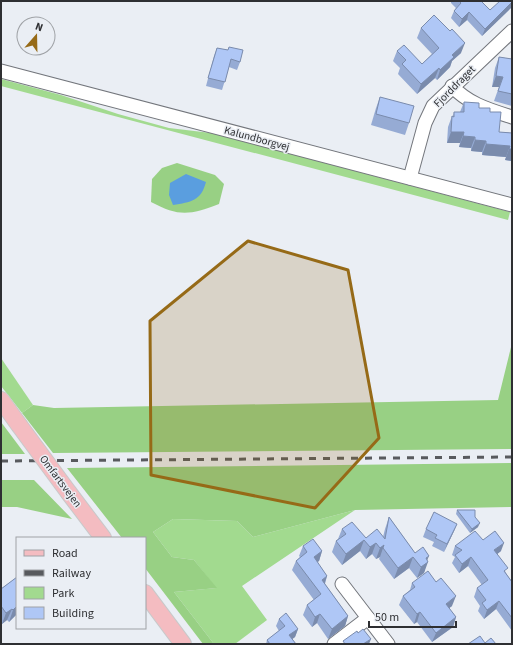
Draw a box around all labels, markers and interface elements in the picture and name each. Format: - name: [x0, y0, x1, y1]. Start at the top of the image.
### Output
- north arrow: [16, 16, 56, 56]
- text: N: [33, 19, 45, 35]
- street label: Fjorddraget: [430, 62, 479, 111]
- street label: Kalundborgvej: [222, 123, 291, 154]
- street label: Omfartsvejen: [36, 452, 85, 510]
- legend: [16, 537, 146, 629]
- text: Road: [52, 545, 78, 562]
- text: Railway: [52, 565, 91, 582]
- text: Park: [52, 585, 74, 602]
- scale bar: [369, 603, 456, 629]
- text: Building: [52, 605, 94, 622]
- text: 50 m: [375, 609, 399, 626]

